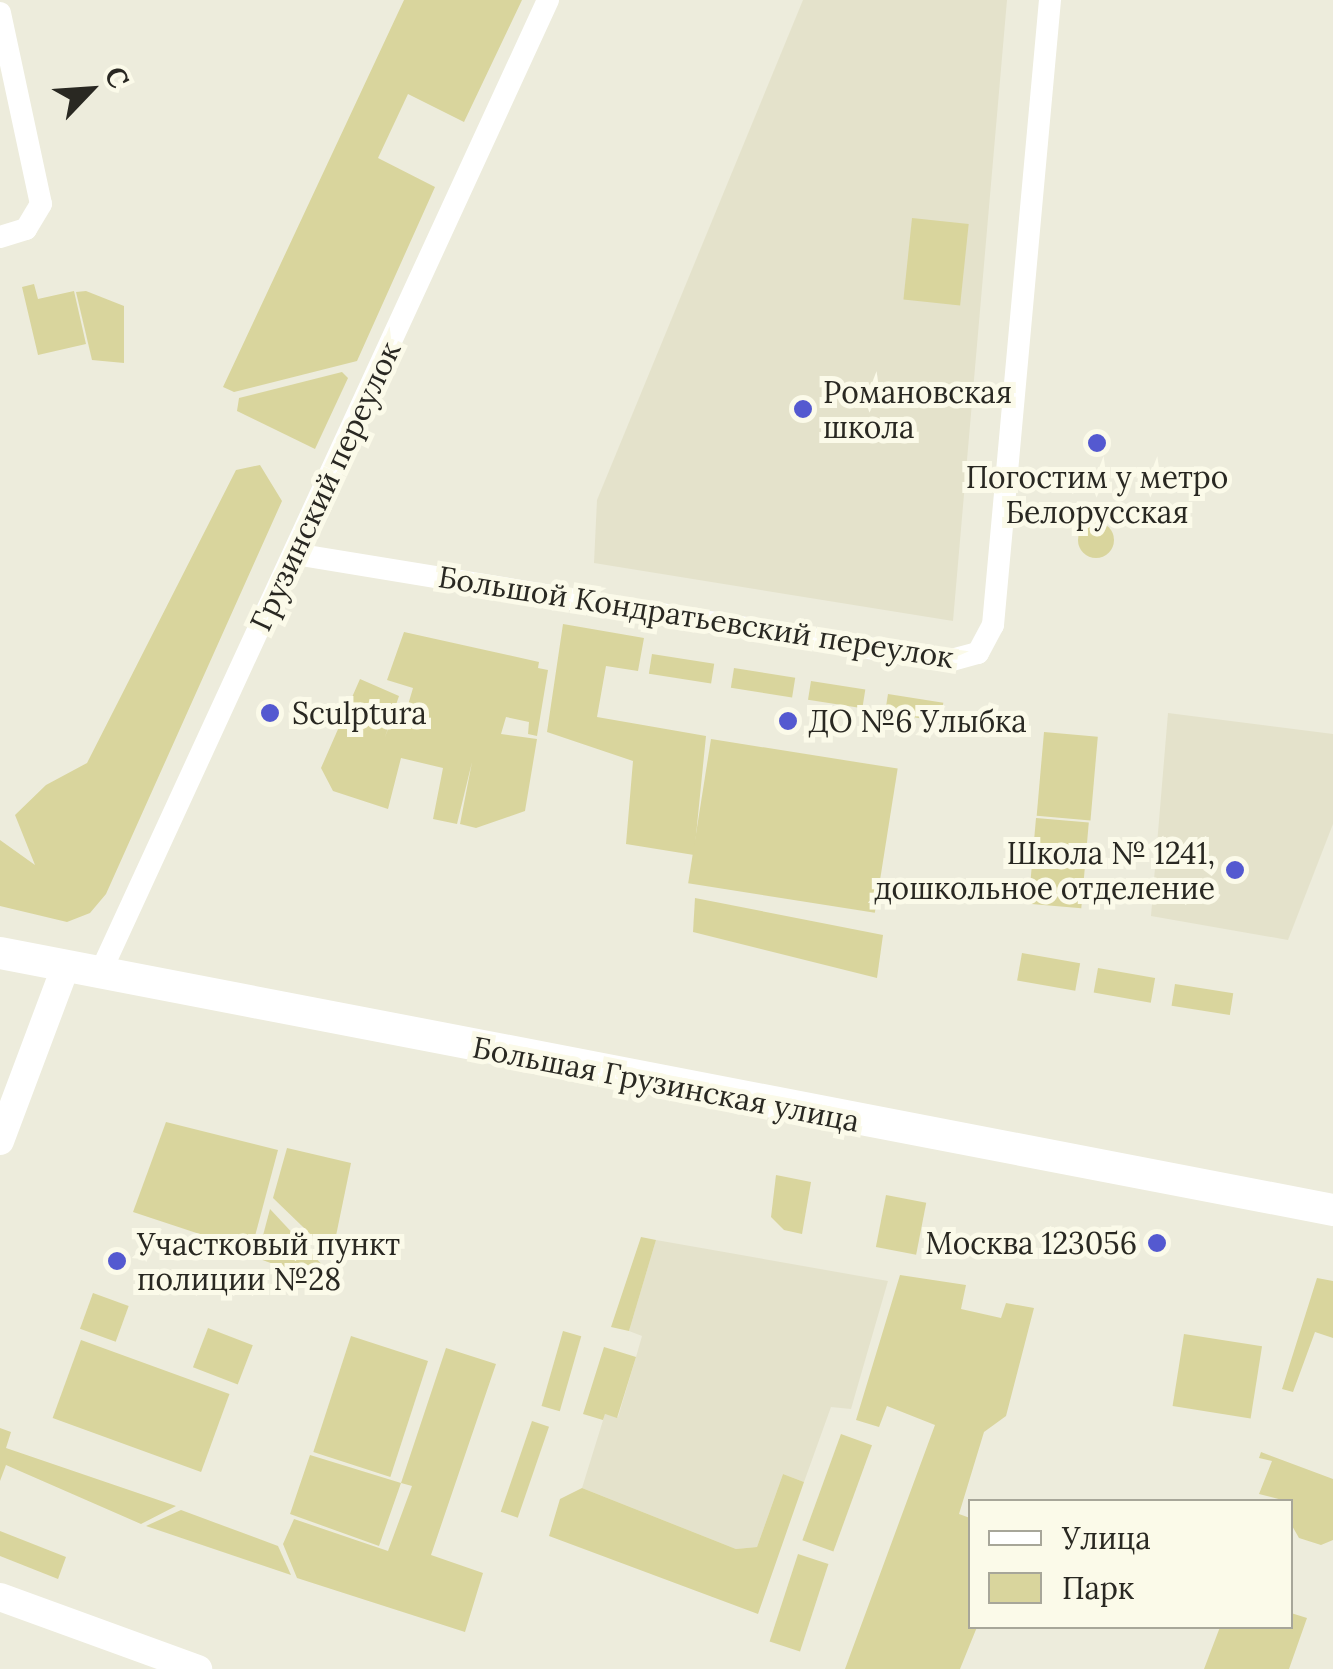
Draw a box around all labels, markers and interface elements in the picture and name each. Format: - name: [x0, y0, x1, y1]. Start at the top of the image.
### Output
- north arrow: [40, 40, 140, 140]
- text: С: [97, 61, 138, 94]
- street label: Грузинский переулок: [242, 336, 408, 636]
- place label: Романовская школа: [823, 374, 1012, 444]
- marker: Романовская школа: [792, 398, 814, 420]
- marker: Погостим у метро Белорусская: [1086, 432, 1108, 454]
- place label: Погостим у метро Белорусская: [966, 459, 1228, 530]
- street label: Большой Кондратьевский переулок: [436, 558, 956, 676]
- place label: Sculptura: [292, 695, 427, 731]
- marker: Sculptura: [257, 700, 283, 726]
- place label: ДО №6 Улыбка: [808, 703, 1027, 739]
- marker: ДО №6 Улыбка: [777, 710, 799, 732]
- place label: Школа № 1241, дошкольное отделение: [874, 835, 1215, 906]
- marker: Школа № 1241, дошкольное отделение: [1224, 859, 1246, 881]
- street label: Большая Грузинская улица: [470, 1029, 862, 1139]
- place label: Москва 123056: [925, 1225, 1137, 1261]
- place label: Участковый пункт полиции №28: [137, 1226, 400, 1296]
- marker: Москва 123056: [1146, 1232, 1168, 1254]
- marker: Участковый пункт полиции №28: [106, 1250, 128, 1272]
- legend: [968, 1499, 1293, 1629]
- text: Улица: [1062, 1519, 1151, 1557]
- text: Парк: [1062, 1569, 1134, 1607]

